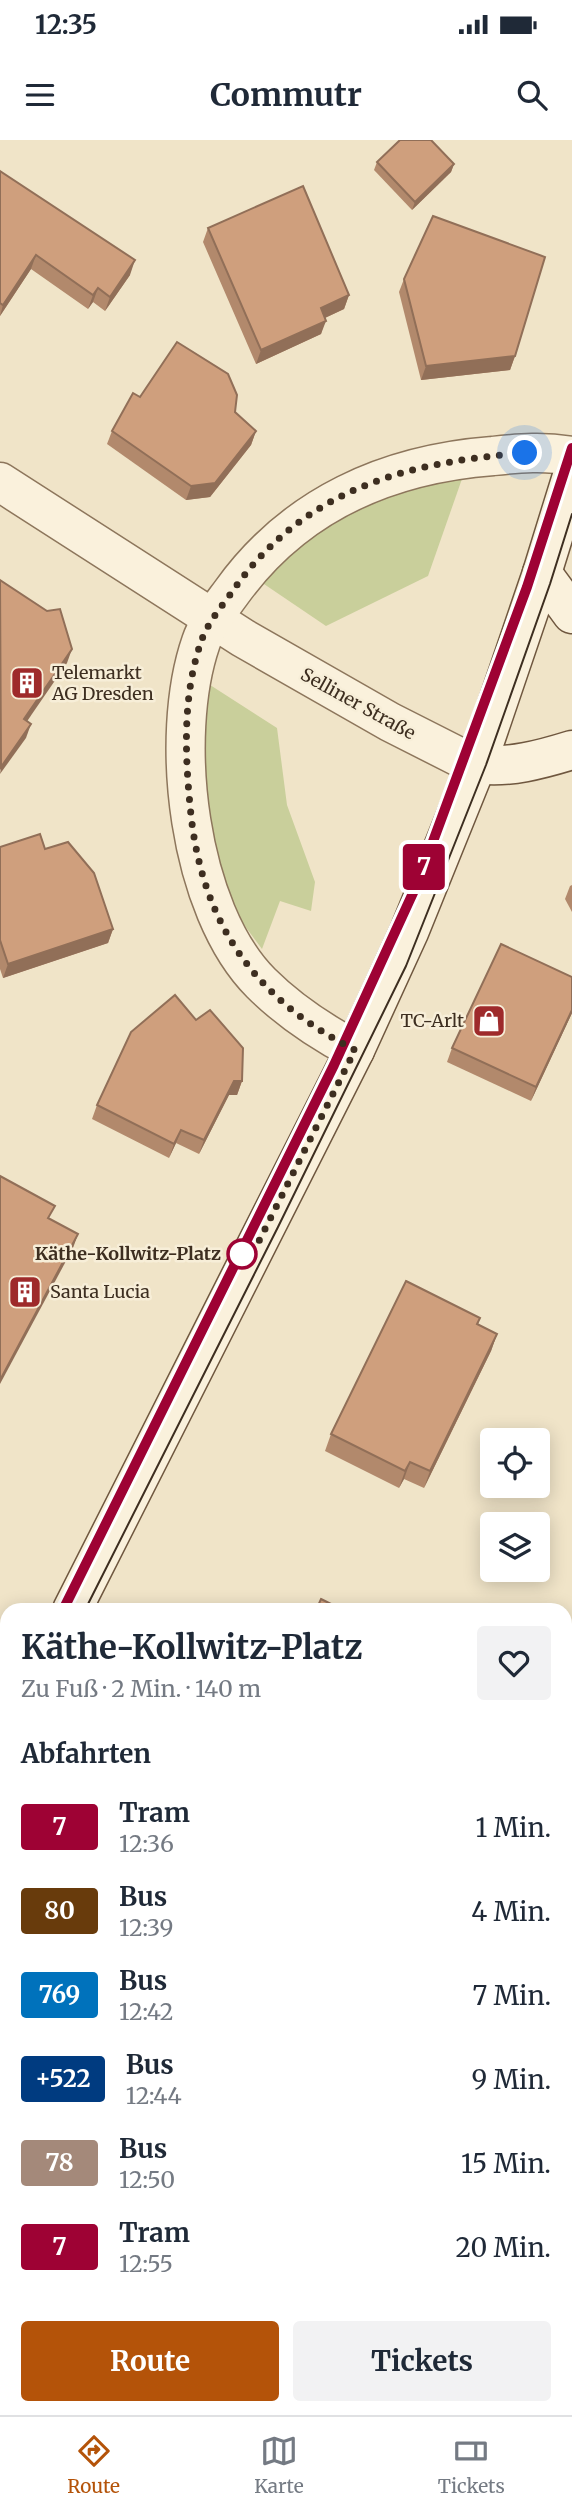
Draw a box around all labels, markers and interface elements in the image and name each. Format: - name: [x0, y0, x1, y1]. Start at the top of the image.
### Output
- text: 12:35: [35, 8, 97, 41]
- text: Commutr: [210, 75, 362, 115]
- icon: menu: [21, 76, 59, 114]
- icon: search: [513, 76, 551, 114]
- your location: [507, 435, 542, 470]
- place label: Telemarkt AG Dresden: [51, 661, 154, 705]
- street label: Selliner Straße: [297, 663, 420, 745]
- building icon: Telemarkt AG Dresden: [8, 664, 46, 702]
- line badge: 7: [401, 844, 447, 890]
- text: 7: [417, 851, 431, 882]
- shop icon: TC-Arlt: [470, 1002, 508, 1040]
- place label: TC-Arlt: [400, 1009, 464, 1032]
- marker: Käthe-Kollwitz-Platz: [227, 1239, 257, 1269]
- place label: Käthe-Kollwitz-Platz: [35, 1242, 221, 1265]
- building icon: Santa Lucia: [6, 1273, 44, 1311]
- place label: Santa Lucia: [50, 1280, 150, 1303]
- map controls: [480, 1428, 550, 1582]
- button: locate: [480, 1428, 550, 1498]
- button: layers: [480, 1512, 550, 1582]
- button: heart: [477, 1626, 551, 1700]
- text: Käthe-Kollwitz-Platz: [21, 1627, 362, 1668]
- text: Zu Fuß · 2 Min. · 140 m: [21, 1674, 261, 1703]
- text: Abfahrten: [21, 1737, 151, 1770]
- text: Tram: [119, 1796, 190, 1829]
- text: 7: [52, 1811, 67, 1842]
- text: 1 Min.: [475, 1811, 551, 1844]
- text: 12:36: [119, 1829, 174, 1858]
- text: Bus: [119, 1880, 167, 1913]
- text: 80: [44, 1895, 75, 1926]
- text: 4 Min.: [471, 1895, 551, 1928]
- text: 12:39: [119, 1913, 174, 1942]
- text: Bus: [119, 1964, 167, 1997]
- text: 769: [39, 1979, 80, 2010]
- text: 7 Min.: [472, 1979, 551, 2012]
- text: 12:42: [119, 1997, 173, 2026]
- text: Bus: [126, 2048, 174, 2081]
- text: +522: [35, 2063, 91, 2094]
- text: 9 Min.: [471, 2063, 551, 2096]
- text: 12:44: [126, 2081, 182, 2110]
- text: Bus: [119, 2132, 167, 2165]
- text: 78: [45, 2147, 74, 2178]
- text: 15 Min.: [461, 2147, 551, 2180]
- text: 12:50: [119, 2165, 175, 2194]
- text: Tram: [119, 2216, 190, 2249]
- text: 7: [52, 2231, 67, 2262]
- text: 20 Min.: [456, 2231, 551, 2264]
- text: 12:55: [119, 2249, 173, 2278]
- button: Route: [21, 2321, 279, 2401]
- button: Tickets: [293, 2321, 551, 2401]
- tab: Route: [67, 2432, 120, 2498]
- tab: Karte: [254, 2432, 304, 2498]
- tab: Tickets: [438, 2432, 505, 2498]

